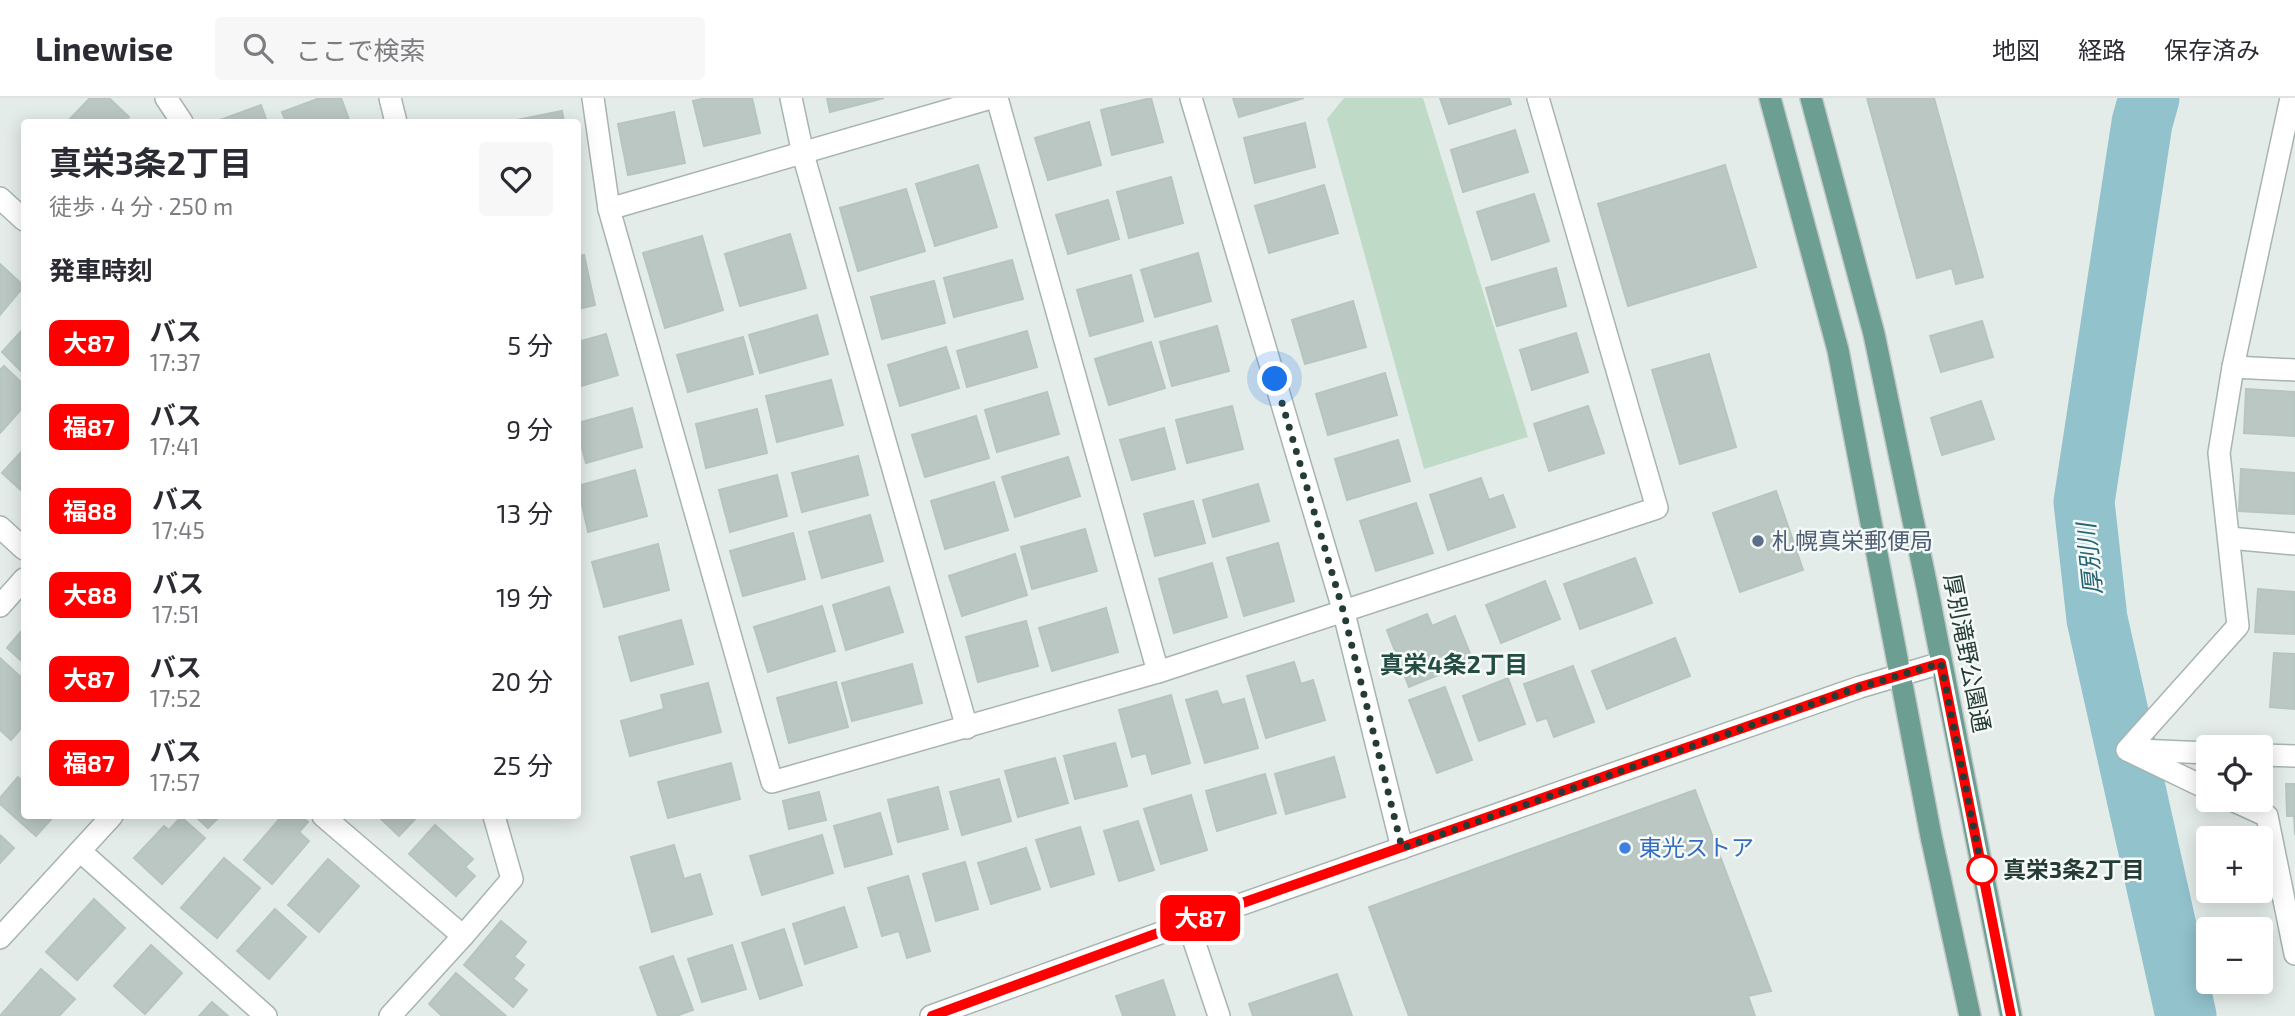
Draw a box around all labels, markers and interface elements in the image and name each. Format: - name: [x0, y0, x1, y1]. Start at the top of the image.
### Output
- search box: [215, 17, 705, 80]
- text: Linewise: [35, 28, 173, 68]
- icon: search: [239, 29, 277, 67]
- text: ここで検索: [295, 34, 425, 65]
- text: 地図: [1992, 35, 2040, 64]
- text: 経路: [2078, 35, 2126, 64]
- text: 保存済み: [2164, 35, 2260, 64]
- text: 真栄3条2丁目: [49, 142, 252, 182]
- button: heart: [479, 142, 553, 216]
- text: 徒歩 · 4 分 · 250 m: [49, 192, 233, 220]
- text: 発車時刻: [49, 254, 153, 285]
- text: バス: [150, 315, 202, 346]
- text: 大87: [63, 328, 115, 357]
- text: 5 分: [507, 329, 553, 360]
- text: 17:37: [150, 348, 201, 376]
- your location: [1257, 361, 1292, 396]
- text: バス: [150, 399, 202, 430]
- text: 福87: [63, 412, 115, 441]
- text: 9 分: [506, 413, 553, 444]
- text: 17:41: [150, 432, 199, 460]
- text: バス: [152, 483, 204, 514]
- text: 福88: [63, 496, 117, 525]
- text: 13 分: [496, 497, 553, 528]
- text: 17:45: [152, 516, 205, 544]
- water label: 厚別川: [2070, 519, 2107, 596]
- place label: 札幌真栄郵便局: [1772, 526, 1933, 554]
- marker: 札幌真栄郵便局: [1750, 533, 1766, 549]
- text: バス: [152, 567, 204, 598]
- street label: 厚別滝野公園通: [1939, 571, 1997, 735]
- text: 大88: [63, 580, 117, 609]
- text: 19 分: [496, 581, 553, 612]
- text: 17:51: [152, 600, 200, 628]
- district label: 真栄4条2丁目: [1379, 649, 1529, 678]
- text: バス: [150, 651, 202, 682]
- text: 大87: [63, 664, 115, 693]
- text: 20 分: [491, 665, 553, 696]
- text: 17:52: [150, 684, 201, 712]
- text: バス: [150, 735, 202, 766]
- map controls: [2196, 735, 2273, 994]
- button: locate: [2196, 735, 2273, 812]
- text: 福87: [63, 748, 115, 777]
- text: 25 分: [493, 749, 553, 780]
- text: 17:57: [150, 768, 200, 796]
- button: +: [2196, 826, 2273, 903]
- place label: 東光ストア: [1639, 833, 1754, 861]
- marker: 東光ストア: [1617, 840, 1633, 856]
- marker: 真栄3条2丁目: [1967, 855, 1997, 885]
- place label: 真栄3条2丁目: [2003, 855, 2144, 883]
- line badge: 大87: [1160, 895, 1240, 941]
- text: 大87: [1174, 903, 1226, 932]
- button: −: [2196, 917, 2273, 994]

